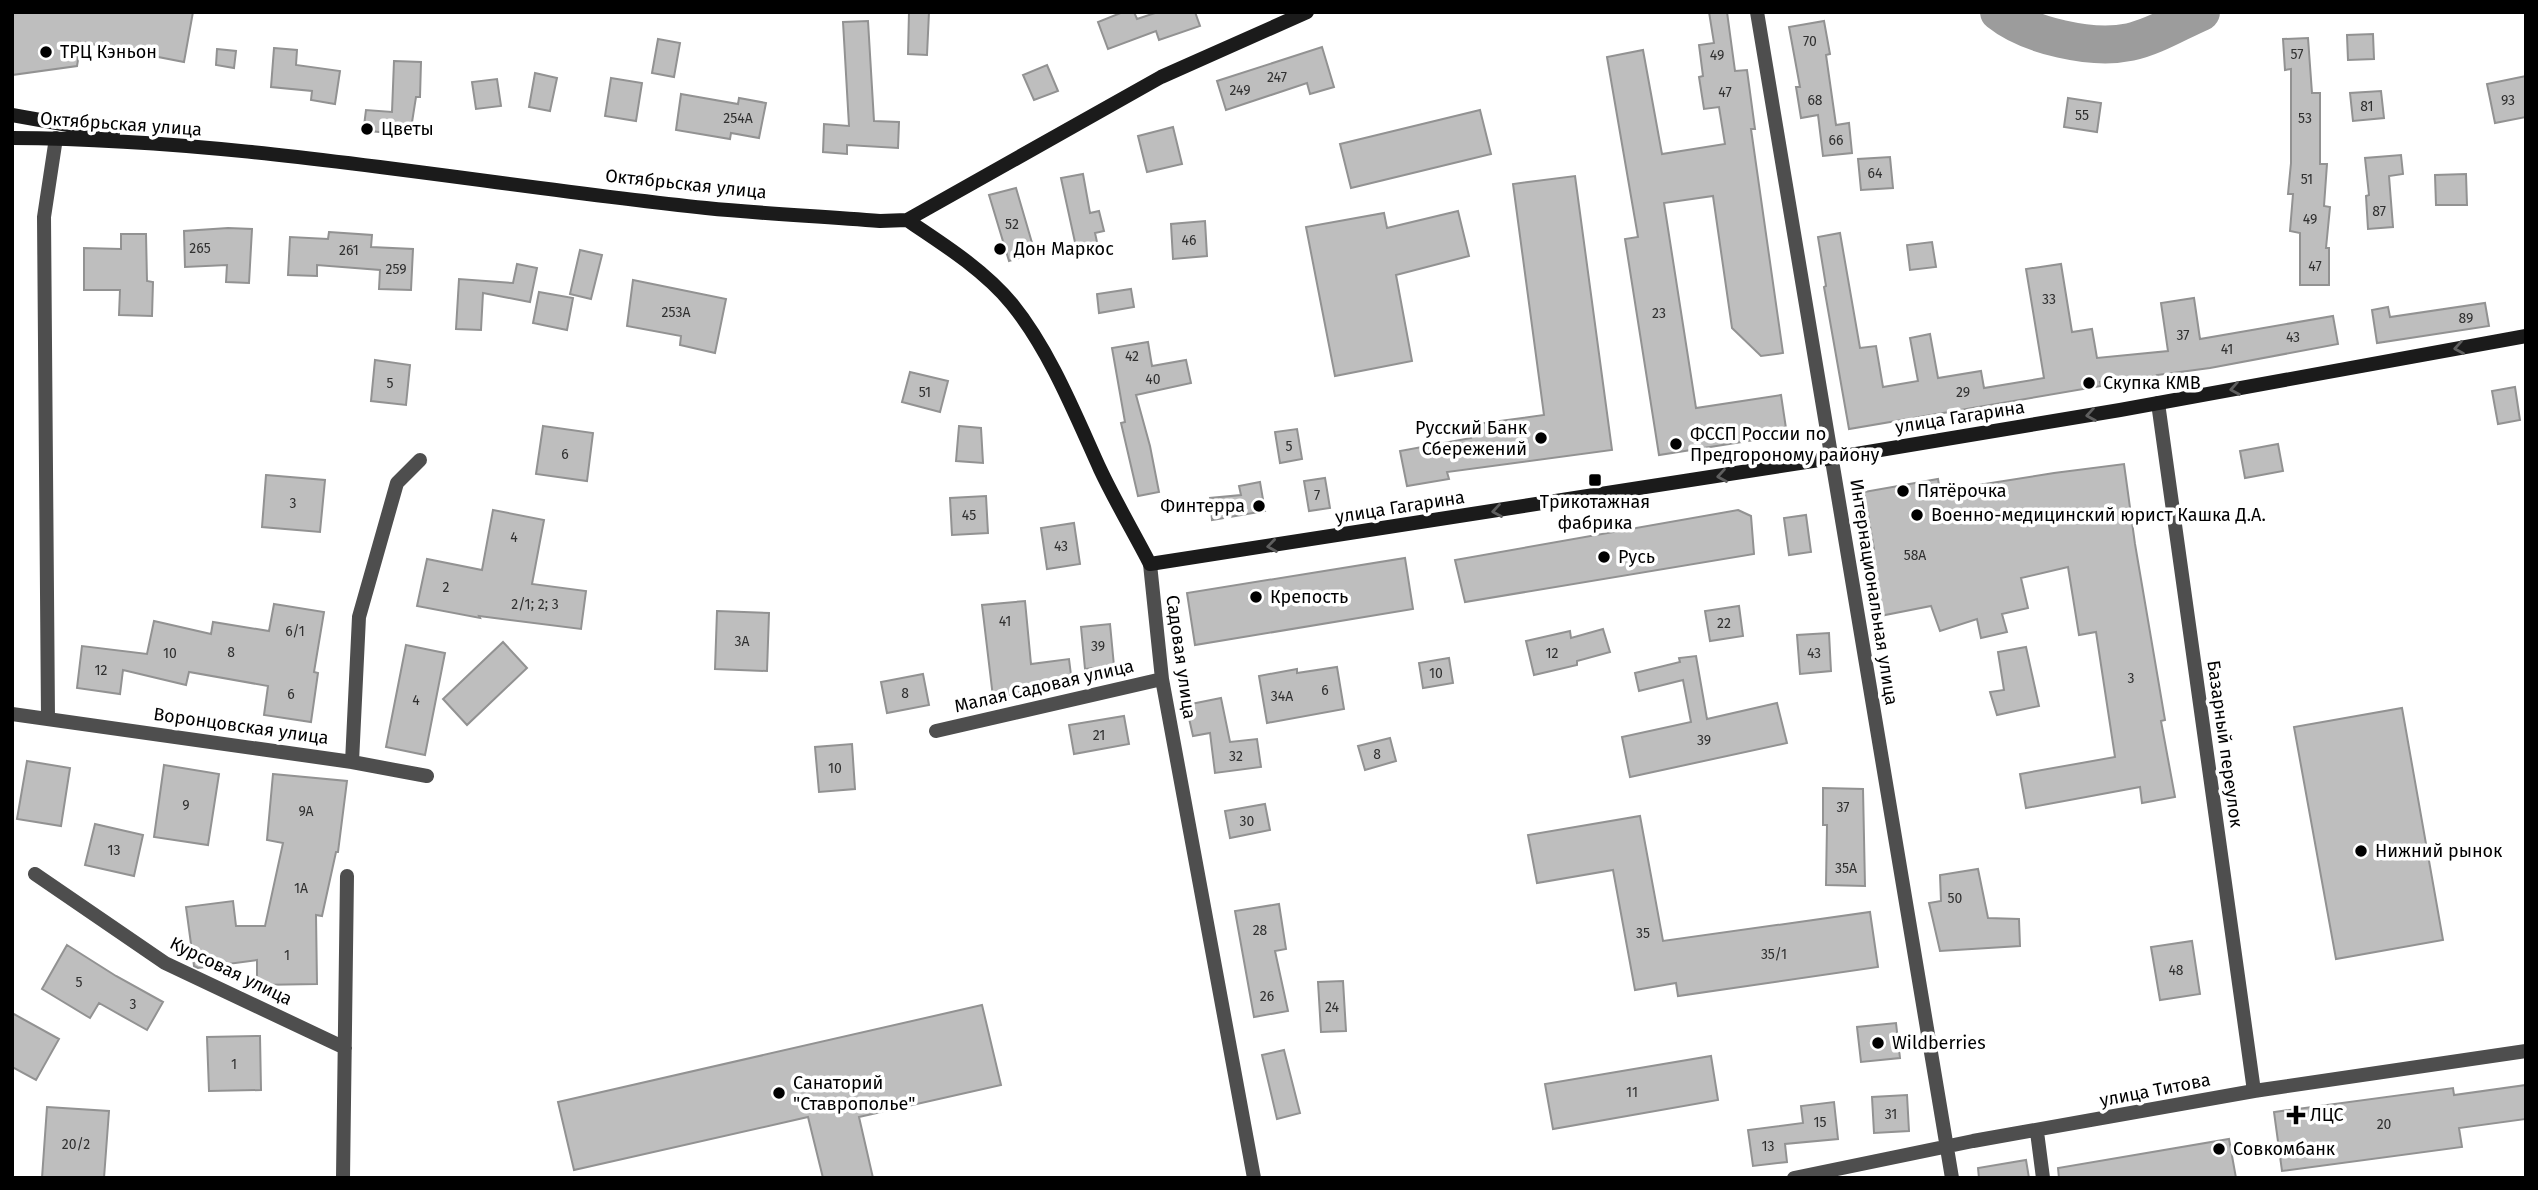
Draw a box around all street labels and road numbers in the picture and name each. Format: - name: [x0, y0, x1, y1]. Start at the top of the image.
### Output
- street label: Октябрьская улица: [39, 107, 203, 141]
- street label: Октябрьская улица: [604, 165, 768, 203]
- street label: улица Гагарина: [1894, 396, 2026, 438]
- street label: Интернациональная улица: [1845, 477, 1903, 707]
- street label: улица Гагарина: [1334, 486, 1466, 528]
- street label: Садовая улица: [1161, 594, 1201, 720]
- street label: Малая Садовая улица: [952, 655, 1136, 717]
- street label: Базарный переулок: [2202, 659, 2248, 830]
- street label: Воронцовская улица: [152, 703, 330, 749]
- street label: Курсовая улица: [166, 932, 296, 1010]
- street label: улица Титова: [2098, 1068, 2212, 1112]

